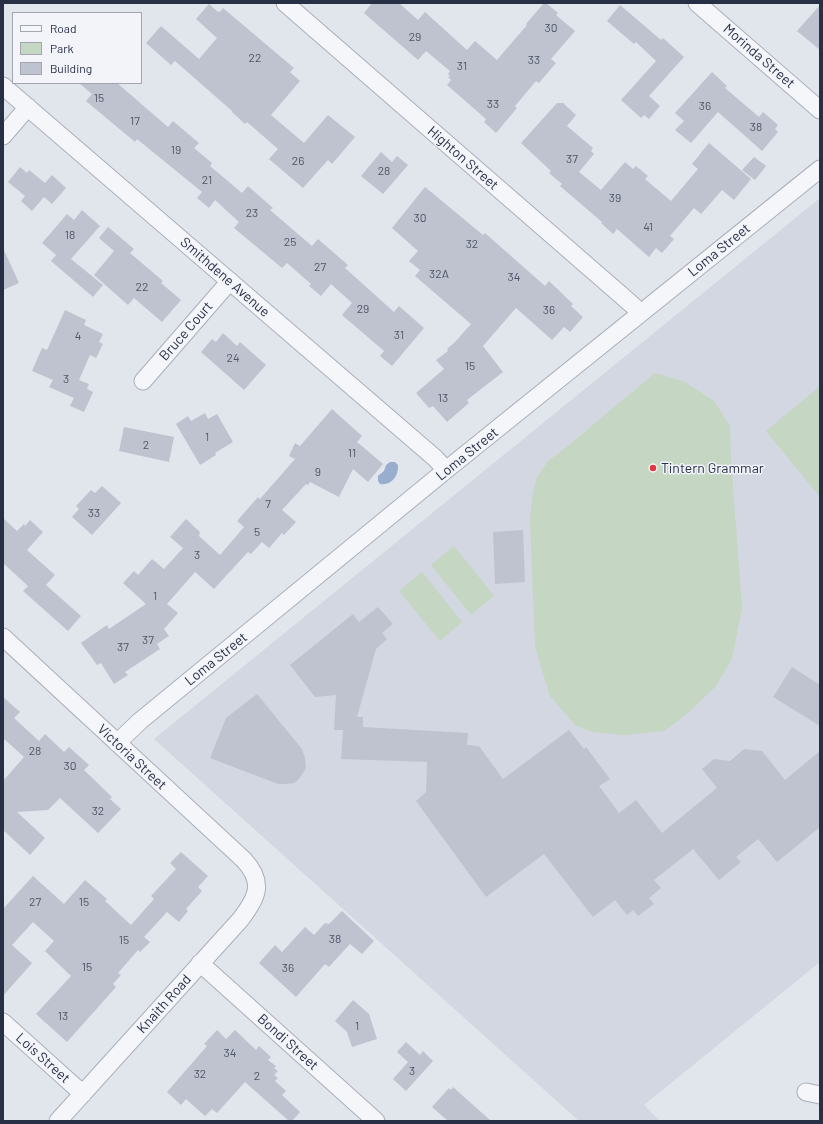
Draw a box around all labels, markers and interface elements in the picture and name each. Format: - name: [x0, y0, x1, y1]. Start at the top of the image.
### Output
- legend: [12, 12, 142, 84]
- street label: Morinda Street: [720, 20, 798, 92]
- text: Road: [50, 21, 77, 35]
- house number: 30: [545, 21, 557, 35]
- house number: 29: [409, 30, 421, 44]
- text: Park: [50, 41, 74, 55]
- house number: 22: [249, 51, 261, 65]
- house number: 33: [528, 53, 540, 67]
- house number: 31: [457, 59, 467, 73]
- text: Building: [50, 61, 92, 75]
- house number: 15: [94, 91, 104, 105]
- house number: 33: [487, 97, 499, 111]
- house number: 36: [699, 99, 711, 113]
- house number: 17: [130, 114, 140, 128]
- house number: 38: [750, 120, 762, 134]
- street label: Highton Street: [424, 123, 502, 193]
- house number: 19: [171, 143, 181, 157]
- house number: 37: [566, 152, 578, 166]
- house number: 26: [292, 154, 304, 168]
- house number: 28: [378, 164, 390, 178]
- house number: 21: [202, 173, 212, 187]
- house number: 39: [609, 191, 621, 205]
- house number: 23: [246, 206, 258, 220]
- house number: 30: [414, 211, 426, 225]
- house number: 41: [643, 220, 653, 234]
- street label: Loma Street: [684, 220, 754, 280]
- house number: 18: [65, 228, 75, 242]
- street label: Smithdene Avenue: [177, 234, 273, 320]
- house number: 25: [284, 235, 296, 249]
- house number: 32: [466, 237, 478, 251]
- house number: 27: [314, 260, 326, 274]
- house number: 32A: [429, 267, 449, 281]
- house number: 34: [508, 270, 520, 284]
- house number: 22: [136, 280, 148, 294]
- street label: Bruce Court: [156, 298, 216, 364]
- house number: 29: [357, 302, 369, 316]
- house number: 36: [543, 303, 555, 317]
- house number: 31: [394, 328, 404, 342]
- house number: 4: [75, 329, 81, 343]
- house number: 24: [226, 351, 240, 365]
- house number: 15: [465, 359, 475, 373]
- house number: 3: [63, 372, 69, 386]
- house number: 13: [438, 391, 448, 405]
- street label: Loma Street: [432, 424, 502, 484]
- house number: 1: [205, 430, 209, 444]
- house number: 2: [143, 438, 149, 452]
- house number: 11: [348, 446, 356, 460]
- place label: Tintern Grammar: [661, 460, 764, 476]
- marker: Tintern Grammar: [648, 463, 658, 473]
- house number: 9: [315, 465, 321, 479]
- house number: 7: [265, 497, 271, 511]
- house number: 33: [88, 506, 100, 520]
- house number: 5: [254, 525, 260, 539]
- house number: 3: [194, 548, 200, 562]
- house number: 1: [153, 589, 157, 603]
- street label: Loma Street: [181, 629, 251, 689]
- house number: 37: [142, 633, 154, 647]
- house number: 37: [117, 640, 129, 654]
- street label: Victoria Street: [94, 721, 170, 793]
- house number: 28: [29, 744, 41, 758]
- house number: 30: [64, 759, 76, 773]
- house number: 32: [92, 804, 104, 818]
- house number: 27: [29, 895, 41, 909]
- house number: 15: [79, 895, 89, 909]
- house number: 38: [329, 932, 341, 946]
- house number: 15: [119, 933, 129, 947]
- house number: 15: [82, 960, 92, 974]
- house number: 36: [282, 961, 294, 975]
- street label: Knaith Road: [133, 971, 195, 1037]
- house number: 13: [58, 1009, 68, 1023]
- street label: Bondi Street: [254, 1010, 322, 1074]
- house number: 1: [355, 1019, 359, 1033]
- street label: Lois Street: [13, 1029, 73, 1087]
- house number: 34: [224, 1046, 236, 1060]
- house number: 3: [409, 1064, 415, 1078]
- house number: 32: [194, 1067, 206, 1081]
- house number: 2: [254, 1069, 260, 1083]

